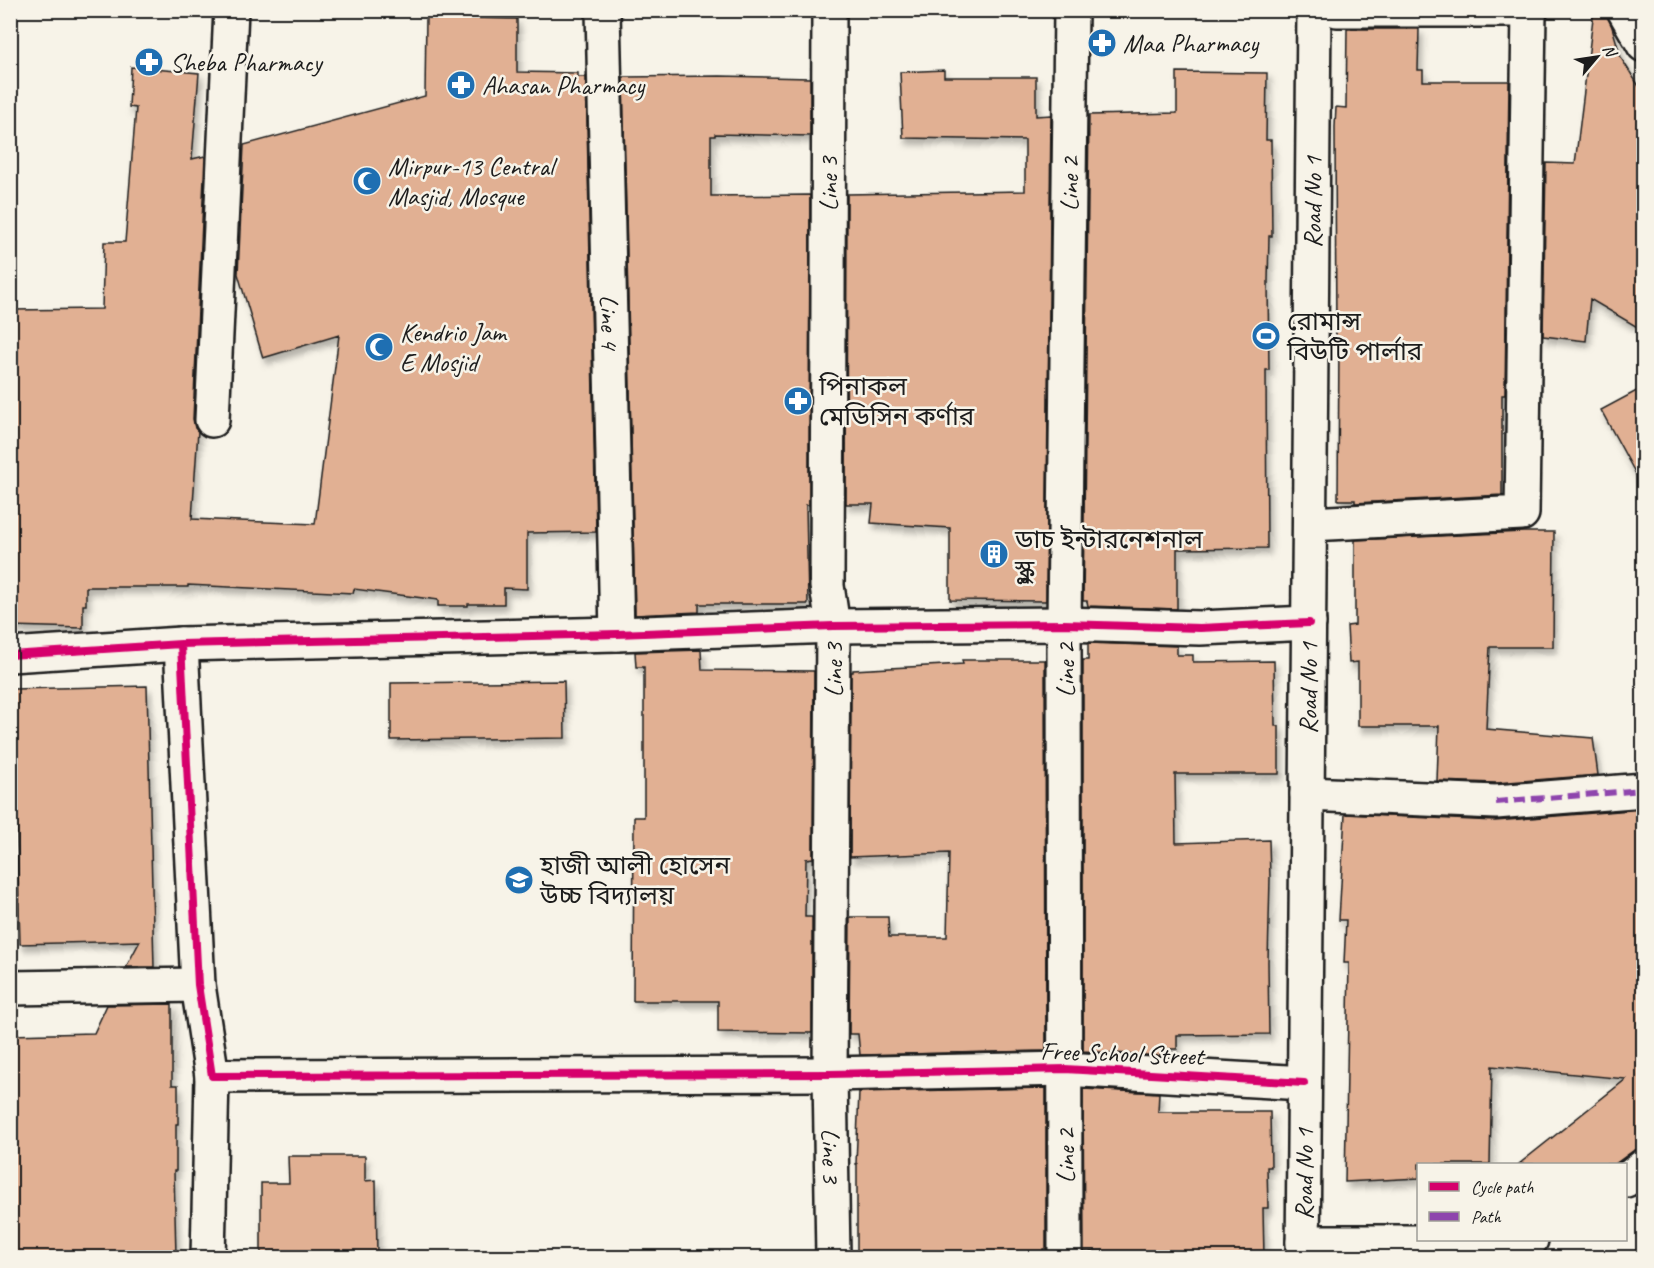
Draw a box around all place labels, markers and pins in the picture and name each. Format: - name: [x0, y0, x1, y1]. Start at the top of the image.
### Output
- pharmacy icon: Maa Pharmacy: [1086, 27, 1118, 59]
- place label: Maa Pharmacy: [1123, 27, 1260, 60]
- pharmacy icon: Sheba Pharmacy: [133, 46, 165, 78]
- place label: Sheba Pharmacy: [170, 46, 324, 79]
- pharmacy icon: Ahasan Pharmacy: [445, 69, 477, 101]
- place label: Ahasan Pharmacy: [482, 69, 646, 102]
- place label: Mirpur-13 Central Masjid, Mosque: [388, 150, 558, 213]
- mosque icon: Mirpur-13 Central Masjid, Mosque: [351, 165, 383, 197]
- place label: রোমান্স বিউটি পার্লার: [1286, 305, 1423, 368]
- place label: Kendrio Jam E Mosjid: [400, 316, 508, 379]
- sports icon: রোমান্স বিউটি পার্লার: [1250, 320, 1282, 352]
- mosque icon: Kendrio Jam E Mosjid: [363, 331, 395, 363]
- place label: পিনাকল মেডিসিন কর্ণার: [818, 370, 975, 433]
- pharmacy icon: পিনাকল মেডিসিন কর্ণার: [782, 385, 814, 417]
- place label: ডাচ ইন্টারনেশনাল স্কুল: [1014, 523, 1204, 586]
- building icon: ডাচ ইন্টারনেশনাল স্কুল: [978, 538, 1010, 570]
- place label: হাজী আলী হোসেন উচ্চ বিদ্যালয়: [539, 849, 731, 912]
- school or university icon: হাজী আলী হোসেন উচ্চ বিদ্যালয়: [503, 864, 535, 896]

